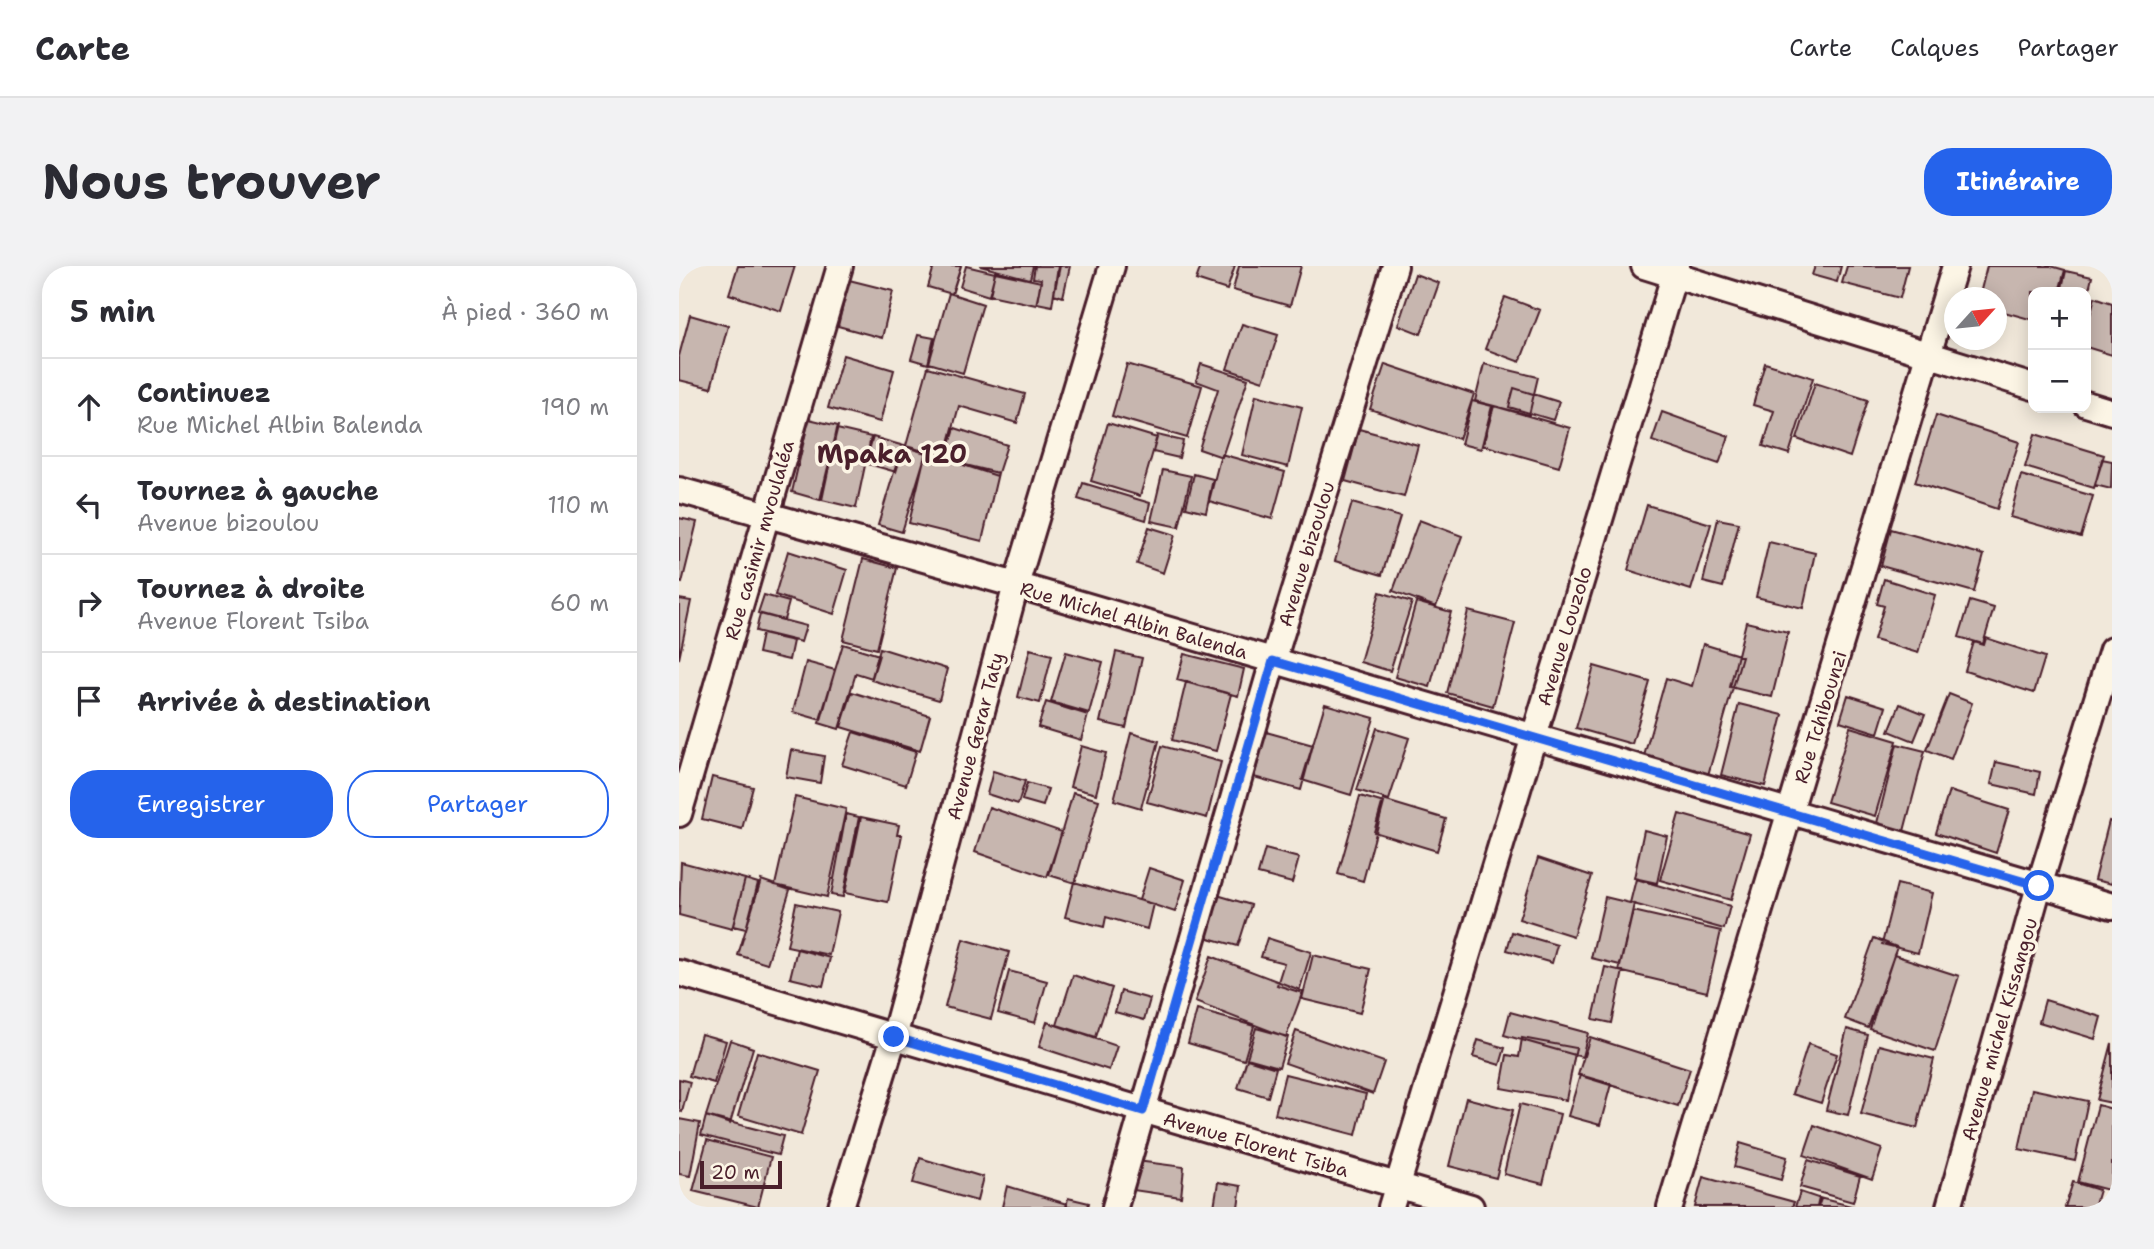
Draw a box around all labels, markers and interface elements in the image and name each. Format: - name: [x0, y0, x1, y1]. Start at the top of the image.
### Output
- text: Carte: [35, 26, 130, 71]
- text: Carte: [1789, 32, 1852, 64]
- text: Calques: [1890, 32, 1980, 64]
- text: Partager: [2018, 32, 2119, 64]
- button: Itinéraire: [1924, 148, 2112, 216]
- text: Nous trouver: [42, 149, 381, 215]
- north arrow: [1944, 287, 2007, 350]
- map controls: [2028, 287, 2091, 413]
- button: +: [2028, 287, 2091, 350]
- text: 5 min: [70, 291, 155, 332]
- text: À pied · 360 m: [441, 297, 609, 327]
- button: −: [2028, 350, 2091, 413]
- text: Continuez: [137, 375, 271, 410]
- icon: ahead: [70, 388, 108, 426]
- text: 190 m: [541, 392, 609, 422]
- text: Rue Michel Albin Balenda: [137, 410, 423, 440]
- district label: Mpaka 120: [817, 436, 967, 471]
- street label: Rue casimir mvoulaléa: [719, 437, 800, 643]
- text: Tournez à gauche: [137, 473, 379, 508]
- street label: Avenue bizoulou: [1273, 478, 1340, 630]
- icon: left: [70, 486, 108, 524]
- text: 110 m: [547, 490, 609, 520]
- text: Avenue bizoulou: [137, 508, 319, 538]
- street label: Avenue Louzolo: [1531, 563, 1598, 709]
- text: Tournez à droite: [137, 571, 365, 606]
- street label: Rue Michel Albin Balenda: [1017, 576, 1251, 665]
- icon: right: [70, 584, 108, 622]
- text: 60 m: [550, 588, 609, 618]
- text: Avenue Florent Tsiba: [137, 606, 369, 636]
- street label: Rue Tchibounzi: [1788, 648, 1853, 787]
- street label: Avenue Gerar Taty: [941, 649, 1010, 823]
- icon: arrive: [70, 682, 108, 720]
- text: Arrivée à destination: [137, 684, 431, 719]
- button: Enregistrer: [70, 770, 333, 838]
- button: Partager: [347, 770, 609, 838]
- route start: [2023, 870, 2054, 901]
- street label: Avenue michel Kissangou: [1956, 915, 2043, 1144]
- route end: [878, 1021, 909, 1052]
- street label: Avenue Florent Tsiba: [1160, 1106, 1352, 1183]
- scale bar: [700, 1158, 782, 1190]
- text: 20 m: [711, 1160, 760, 1185]

